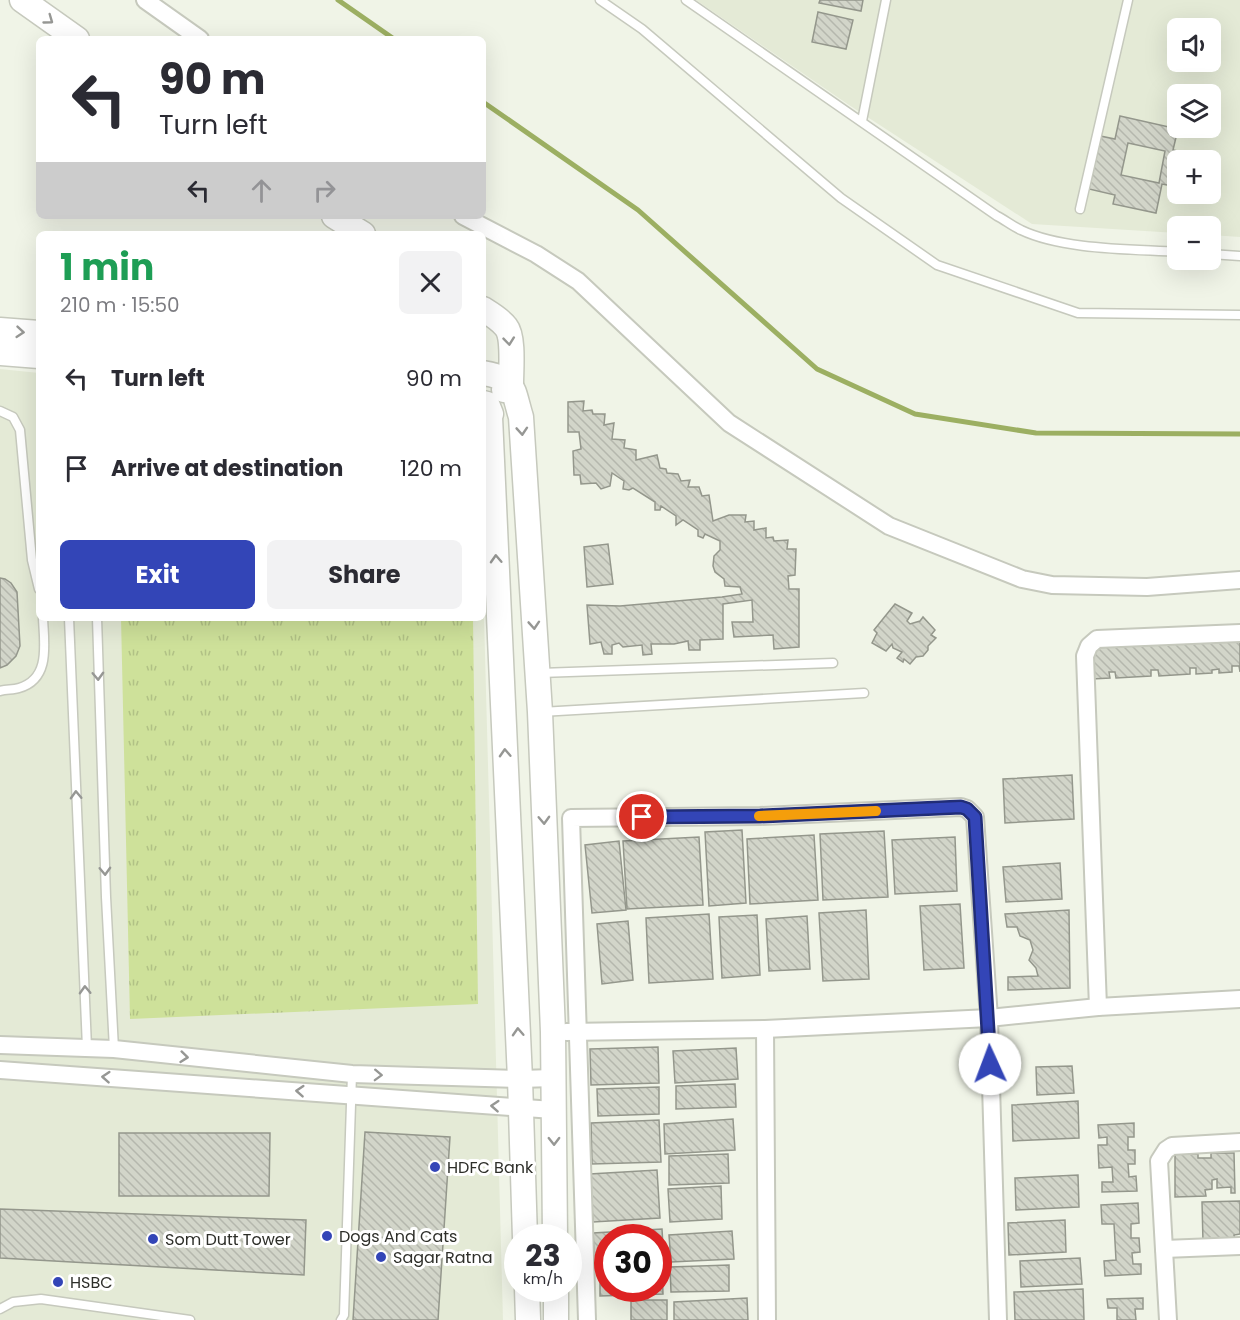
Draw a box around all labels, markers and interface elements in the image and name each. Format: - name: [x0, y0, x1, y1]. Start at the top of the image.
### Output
- one-way arrow: [43, 12, 54, 23]
- map controls: [1167, 18, 1221, 270]
- button: sound: [1167, 18, 1221, 72]
- text: 90 m: [159, 50, 266, 109]
- icon: left: [60, 60, 138, 138]
- button: layers: [1167, 84, 1221, 138]
- text: Turn left: [159, 106, 268, 143]
- button: +: [1167, 150, 1221, 204]
- icon: left: [182, 174, 215, 207]
- icon: ahead: [245, 174, 278, 207]
- icon: right: [308, 174, 341, 207]
- button: −: [1167, 216, 1221, 270]
- text: 1 min: [60, 242, 154, 293]
- button: close: [399, 251, 462, 314]
- text: 210 m · 15:50: [60, 291, 180, 319]
- one-way arrow: [15, 325, 24, 338]
- one-way arrow: [502, 336, 515, 345]
- icon: left: [60, 362, 93, 395]
- text: Turn left: [111, 363, 205, 394]
- text: 90 m: [406, 363, 462, 394]
- one-way arrow: [515, 426, 528, 435]
- icon: arrive: [60, 452, 93, 485]
- text: Arrive at destination: [111, 453, 343, 484]
- text: 120 m: [400, 453, 462, 484]
- button: Exit: [60, 540, 255, 609]
- button: Share: [267, 540, 462, 609]
- one-way arrow: [490, 554, 503, 563]
- one-way arrow: [527, 621, 540, 630]
- one-way arrow: [92, 672, 105, 681]
- one-way arrow: [499, 749, 511, 758]
- one-way arrow: [70, 790, 83, 799]
- pin: [616, 791, 667, 842]
- icon: arrive: [625, 800, 658, 833]
- one-way arrow: [538, 816, 551, 825]
- one-way arrow: [98, 867, 111, 876]
- one-way arrow: [78, 985, 91, 994]
- one-way arrow: [511, 1028, 524, 1037]
- position arrow: [958, 1032, 1022, 1096]
- one-way arrow: [179, 1050, 189, 1062]
- one-way arrow: [374, 1068, 383, 1081]
- one-way arrow: [101, 1071, 110, 1084]
- one-way arrow: [296, 1085, 305, 1098]
- one-way arrow: [490, 1100, 499, 1113]
- one-way arrow: [547, 1136, 560, 1145]
- place label: HDFC Bank: [447, 1156, 534, 1179]
- marker: HDFC Bank: [428, 1160, 442, 1174]
- speed limit sign: 30: [594, 1224, 672, 1302]
- place label: Dogs And Cats: [339, 1225, 457, 1248]
- place label: Som Dutt Tower: [165, 1228, 291, 1251]
- marker: Dogs And Cats: [320, 1229, 334, 1243]
- marker: Som Dutt Tower: [146, 1232, 160, 1246]
- text: 23: [525, 1234, 561, 1277]
- place label: Sagar Ratna: [393, 1246, 493, 1269]
- marker: Sagar Ratna: [374, 1250, 388, 1264]
- text: km/h: [523, 1268, 563, 1289]
- place label: HSBC: [70, 1271, 113, 1294]
- marker: HSBC: [51, 1275, 65, 1289]

